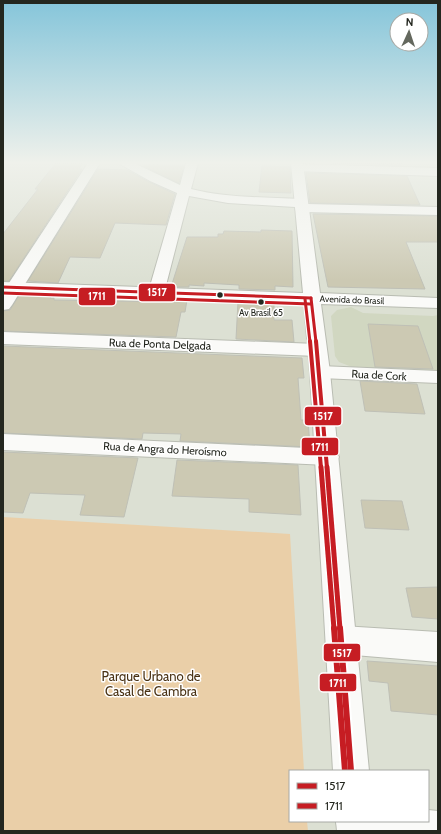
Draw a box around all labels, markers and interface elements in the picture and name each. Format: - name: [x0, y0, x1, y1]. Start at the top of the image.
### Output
- north arrow: [389, 12, 429, 52]
- text: N: [405, 15, 414, 29]
- line badge: 1517: [138, 283, 176, 302]
- text: 1517: [147, 285, 167, 299]
- line badge: 1711: [78, 287, 116, 306]
- text: 1711: [88, 289, 106, 303]
- unlabelled marker: [215, 290, 225, 300]
- street label: Avenida do Brasil: [320, 293, 385, 306]
- marker: Av Brasil 65: [256, 297, 266, 307]
- place label: Av Brasil 65: [239, 307, 283, 318]
- street label: Rua de Ponta Delgada: [109, 335, 212, 353]
- street label: Rua de Cork: [351, 367, 407, 383]
- line badge: 1517: [304, 406, 342, 426]
- text: 1517: [313, 409, 333, 423]
- line badge: 1711: [301, 437, 339, 456]
- street label: Rua de Angra do Heroísmo: [103, 439, 227, 459]
- text: 1711: [311, 440, 329, 454]
- line badge: 1517: [323, 643, 361, 662]
- text: 1517: [332, 646, 352, 660]
- park label: Parque Urbano de Casal de Cambra: [101, 668, 201, 699]
- line badge: 1711: [319, 673, 357, 692]
- text: 1711: [329, 676, 347, 690]
- legend: [289, 770, 429, 822]
- text: 1517: [325, 778, 345, 793]
- text: 1711: [325, 798, 343, 813]

